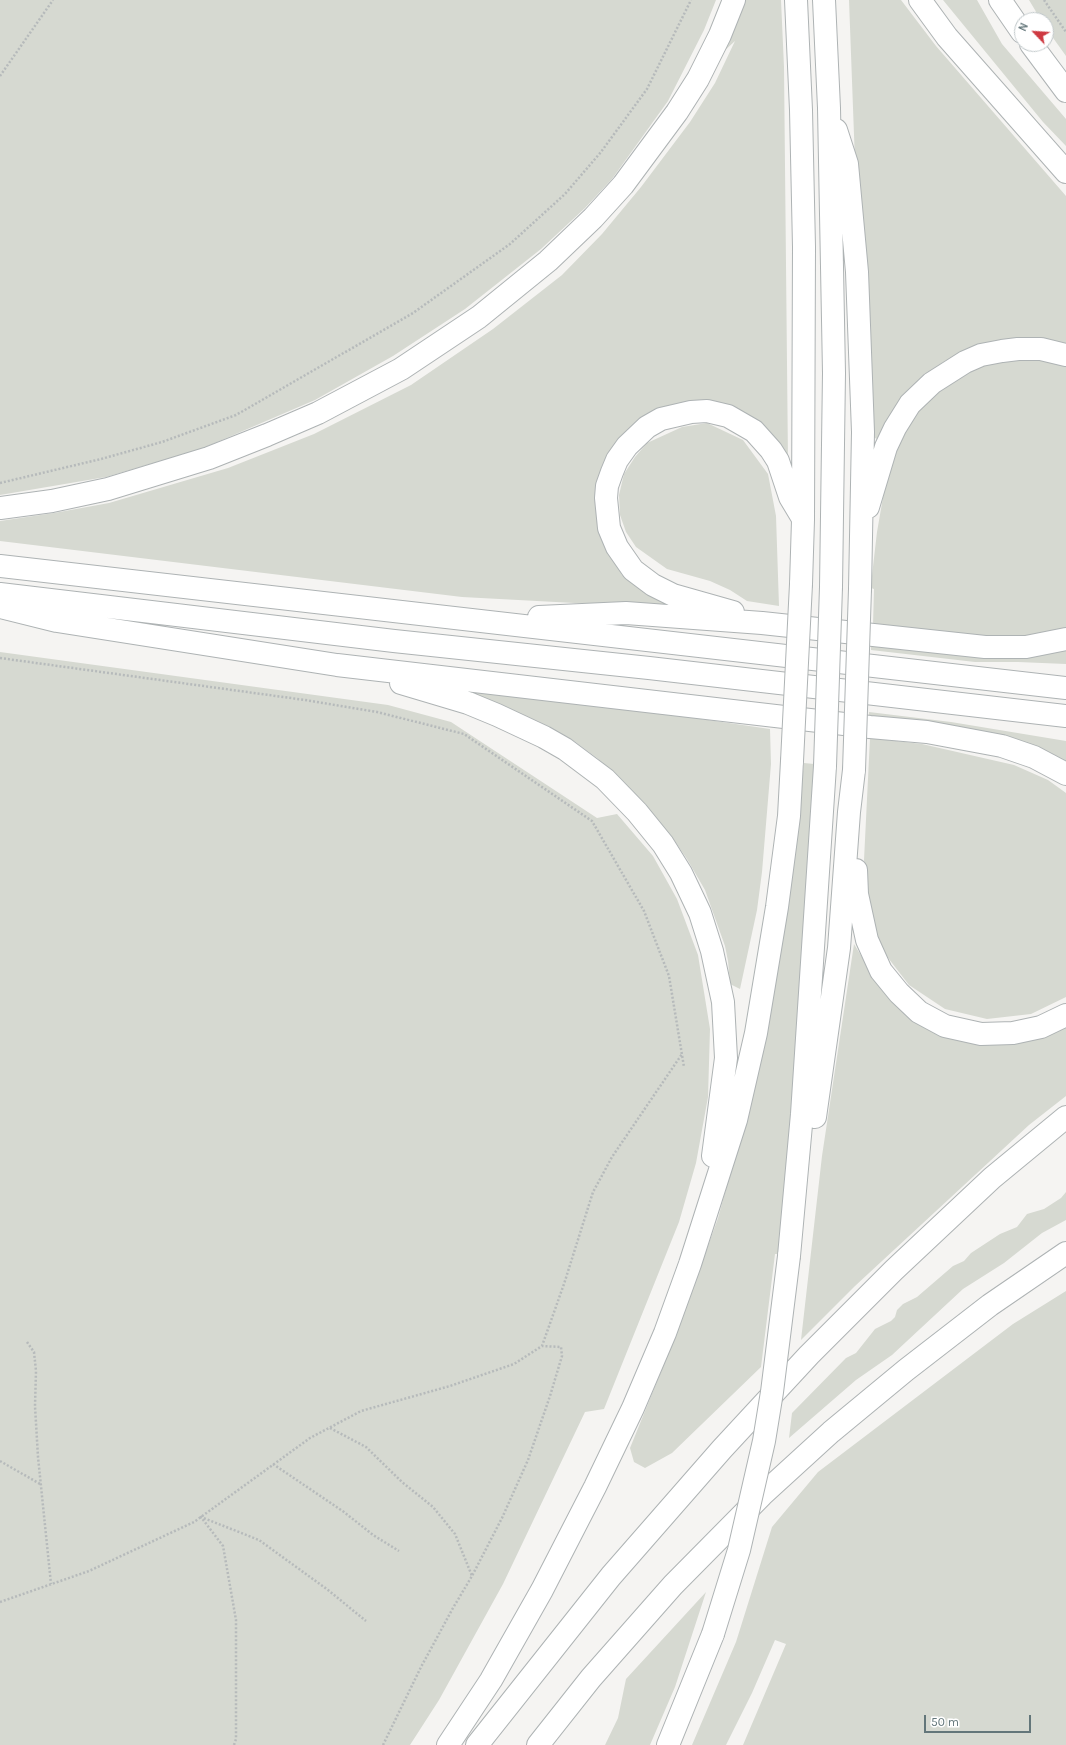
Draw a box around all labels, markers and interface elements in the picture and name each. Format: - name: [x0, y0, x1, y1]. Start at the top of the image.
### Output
- north arrow: [1014, 12, 1054, 52]
- text: N: [1016, 21, 1031, 33]
- scale bar: [926, 1707, 1033, 1733]
- text: 50 m: [931, 1715, 959, 1729]

